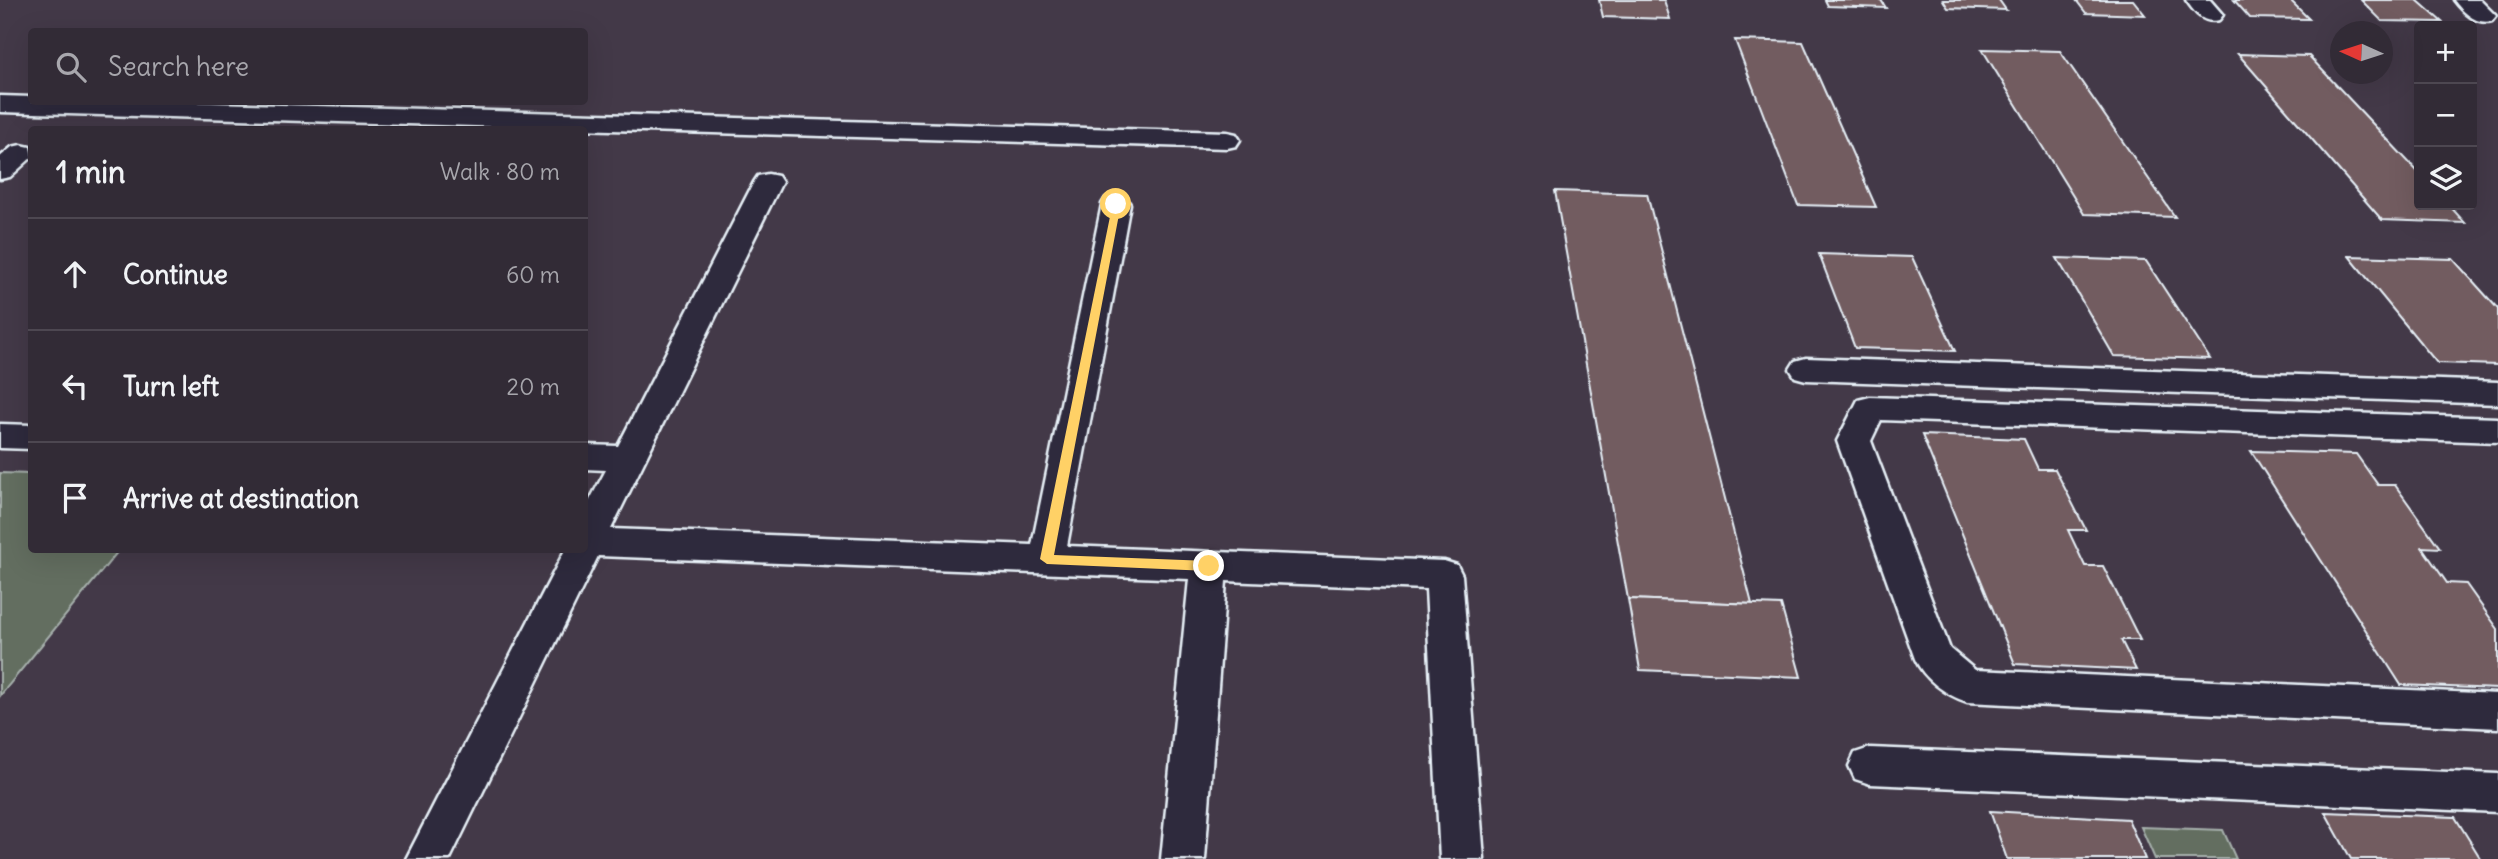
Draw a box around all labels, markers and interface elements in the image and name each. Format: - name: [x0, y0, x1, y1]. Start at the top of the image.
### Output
- north arrow: [2330, 21, 2393, 84]
- map controls: [2414, 21, 2477, 210]
- button: +: [2414, 21, 2477, 84]
- search box: [28, 28, 588, 105]
- icon: search: [52, 48, 90, 86]
- text: Search here: [108, 50, 249, 83]
- button: −: [2414, 84, 2477, 147]
- button: layers: [2414, 147, 2477, 210]
- text: 1 min: [56, 153, 125, 191]
- text: Walk · 80 m: [440, 157, 560, 186]
- route start: [1100, 188, 1131, 219]
- icon: ahead: [56, 255, 94, 293]
- text: Continue: [123, 258, 228, 291]
- text: 60 m: [506, 260, 560, 289]
- icon: left: [56, 367, 94, 405]
- text: Turn left: [123, 370, 219, 403]
- text: 20 m: [507, 372, 560, 401]
- icon: arrive: [56, 479, 94, 517]
- text: Arrive at destination: [123, 482, 359, 515]
- route end: [1193, 550, 1224, 581]

